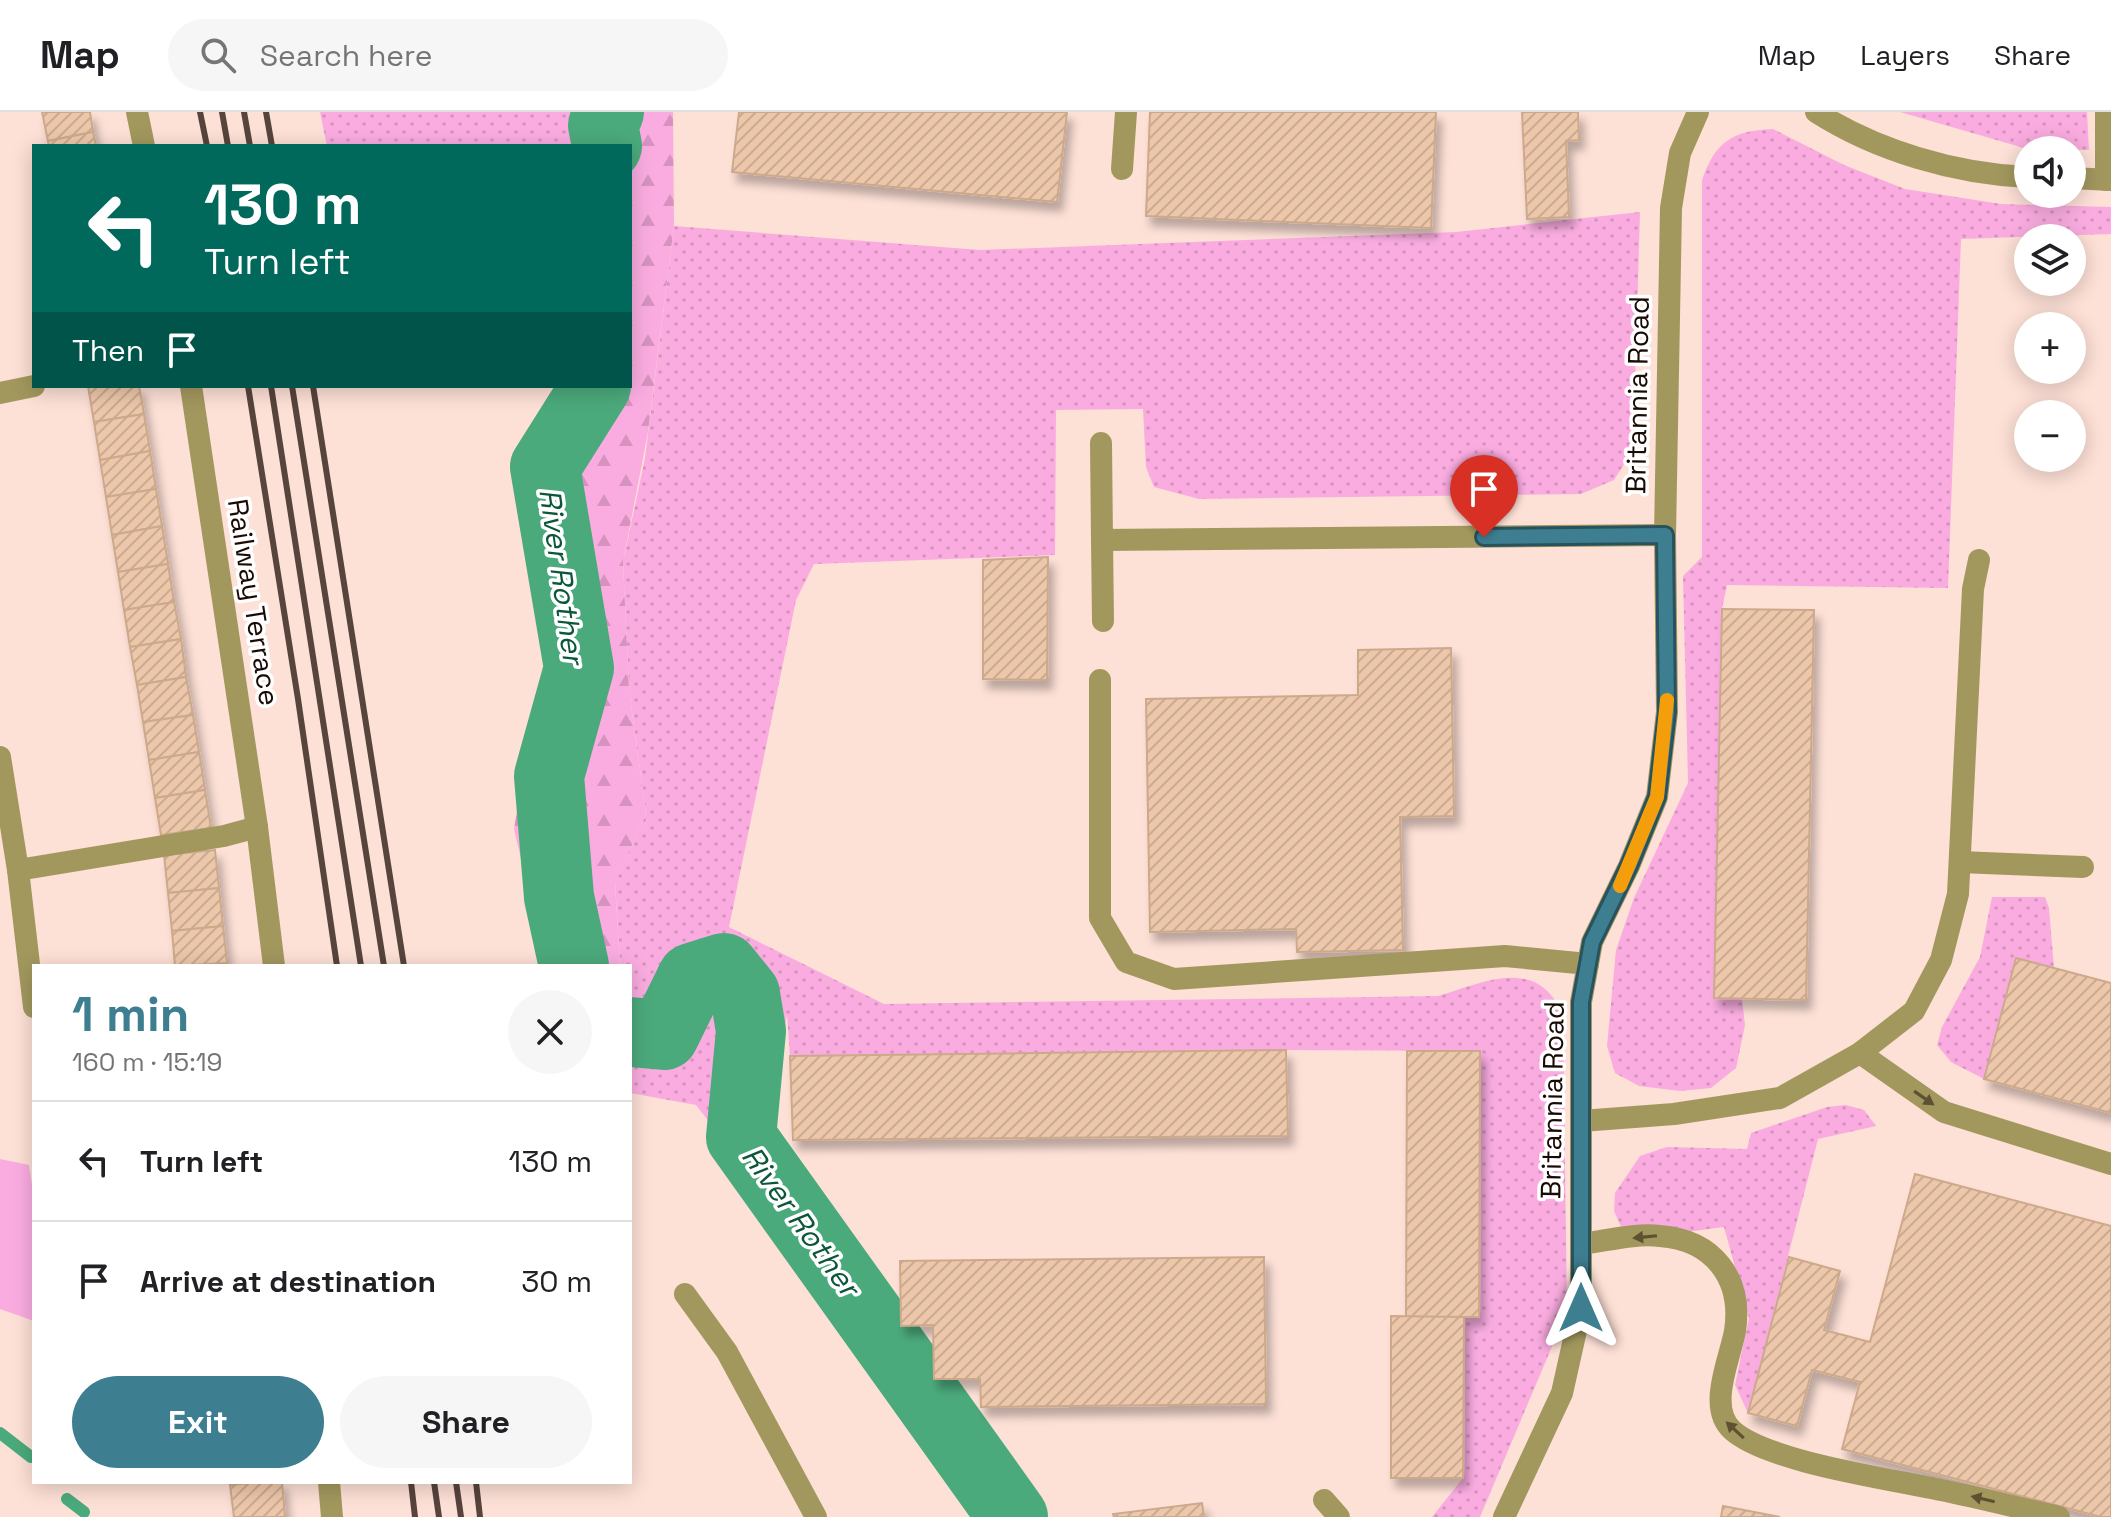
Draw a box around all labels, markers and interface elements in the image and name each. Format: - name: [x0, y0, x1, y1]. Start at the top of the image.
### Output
- search box: [168, 19, 728, 91]
- text: Map: [40, 31, 120, 79]
- icon: search: [196, 33, 240, 77]
- text: Search here: [260, 36, 433, 75]
- text: Map: [1758, 37, 1816, 73]
- text: Layers: [1860, 37, 1950, 73]
- text: Share: [1994, 37, 2071, 73]
- map controls: [2014, 136, 2086, 472]
- button: sound: [2014, 136, 2086, 208]
- text: 130 m: [204, 169, 362, 240]
- icon: left: [72, 176, 176, 280]
- button: layers: [2014, 224, 2086, 296]
- text: Turn left: [204, 239, 351, 285]
- street label: Britannia Road: [1617, 296, 1657, 494]
- button: +: [2014, 312, 2086, 384]
- icon: arrive: [160, 328, 204, 372]
- text: Then: [72, 331, 144, 370]
- button: −: [2014, 400, 2086, 472]
- pin: [1450, 455, 1518, 537]
- icon: arrive: [1462, 467, 1506, 511]
- water label: River Rother: [530, 486, 594, 669]
- street label: Railway Terrace: [220, 496, 288, 708]
- text: 1 min: [72, 984, 189, 1045]
- button: close: [508, 990, 592, 1074]
- street label: Britannia Road: [1532, 1001, 1572, 1199]
- text: 160 m · 15:19: [72, 1045, 223, 1079]
- one-way arrow: [1913, 1090, 1934, 1105]
- water label: River Rother: [733, 1138, 870, 1306]
- icon: left: [72, 1139, 116, 1183]
- text: Turn left: [140, 1142, 263, 1181]
- text: 130 m: [509, 1142, 592, 1181]
- one-way arrow: [1632, 1230, 1657, 1243]
- icon: arrive: [72, 1259, 116, 1303]
- text: Arrive at destination: [140, 1262, 436, 1301]
- text: 30 m: [521, 1262, 592, 1301]
- position arrow: [1539, 1266, 1623, 1350]
- button: Exit: [72, 1376, 324, 1468]
- button: Share: [340, 1376, 592, 1468]
- one-way arrow: [1725, 1421, 1745, 1439]
- one-way arrow: [1971, 1492, 1996, 1505]

